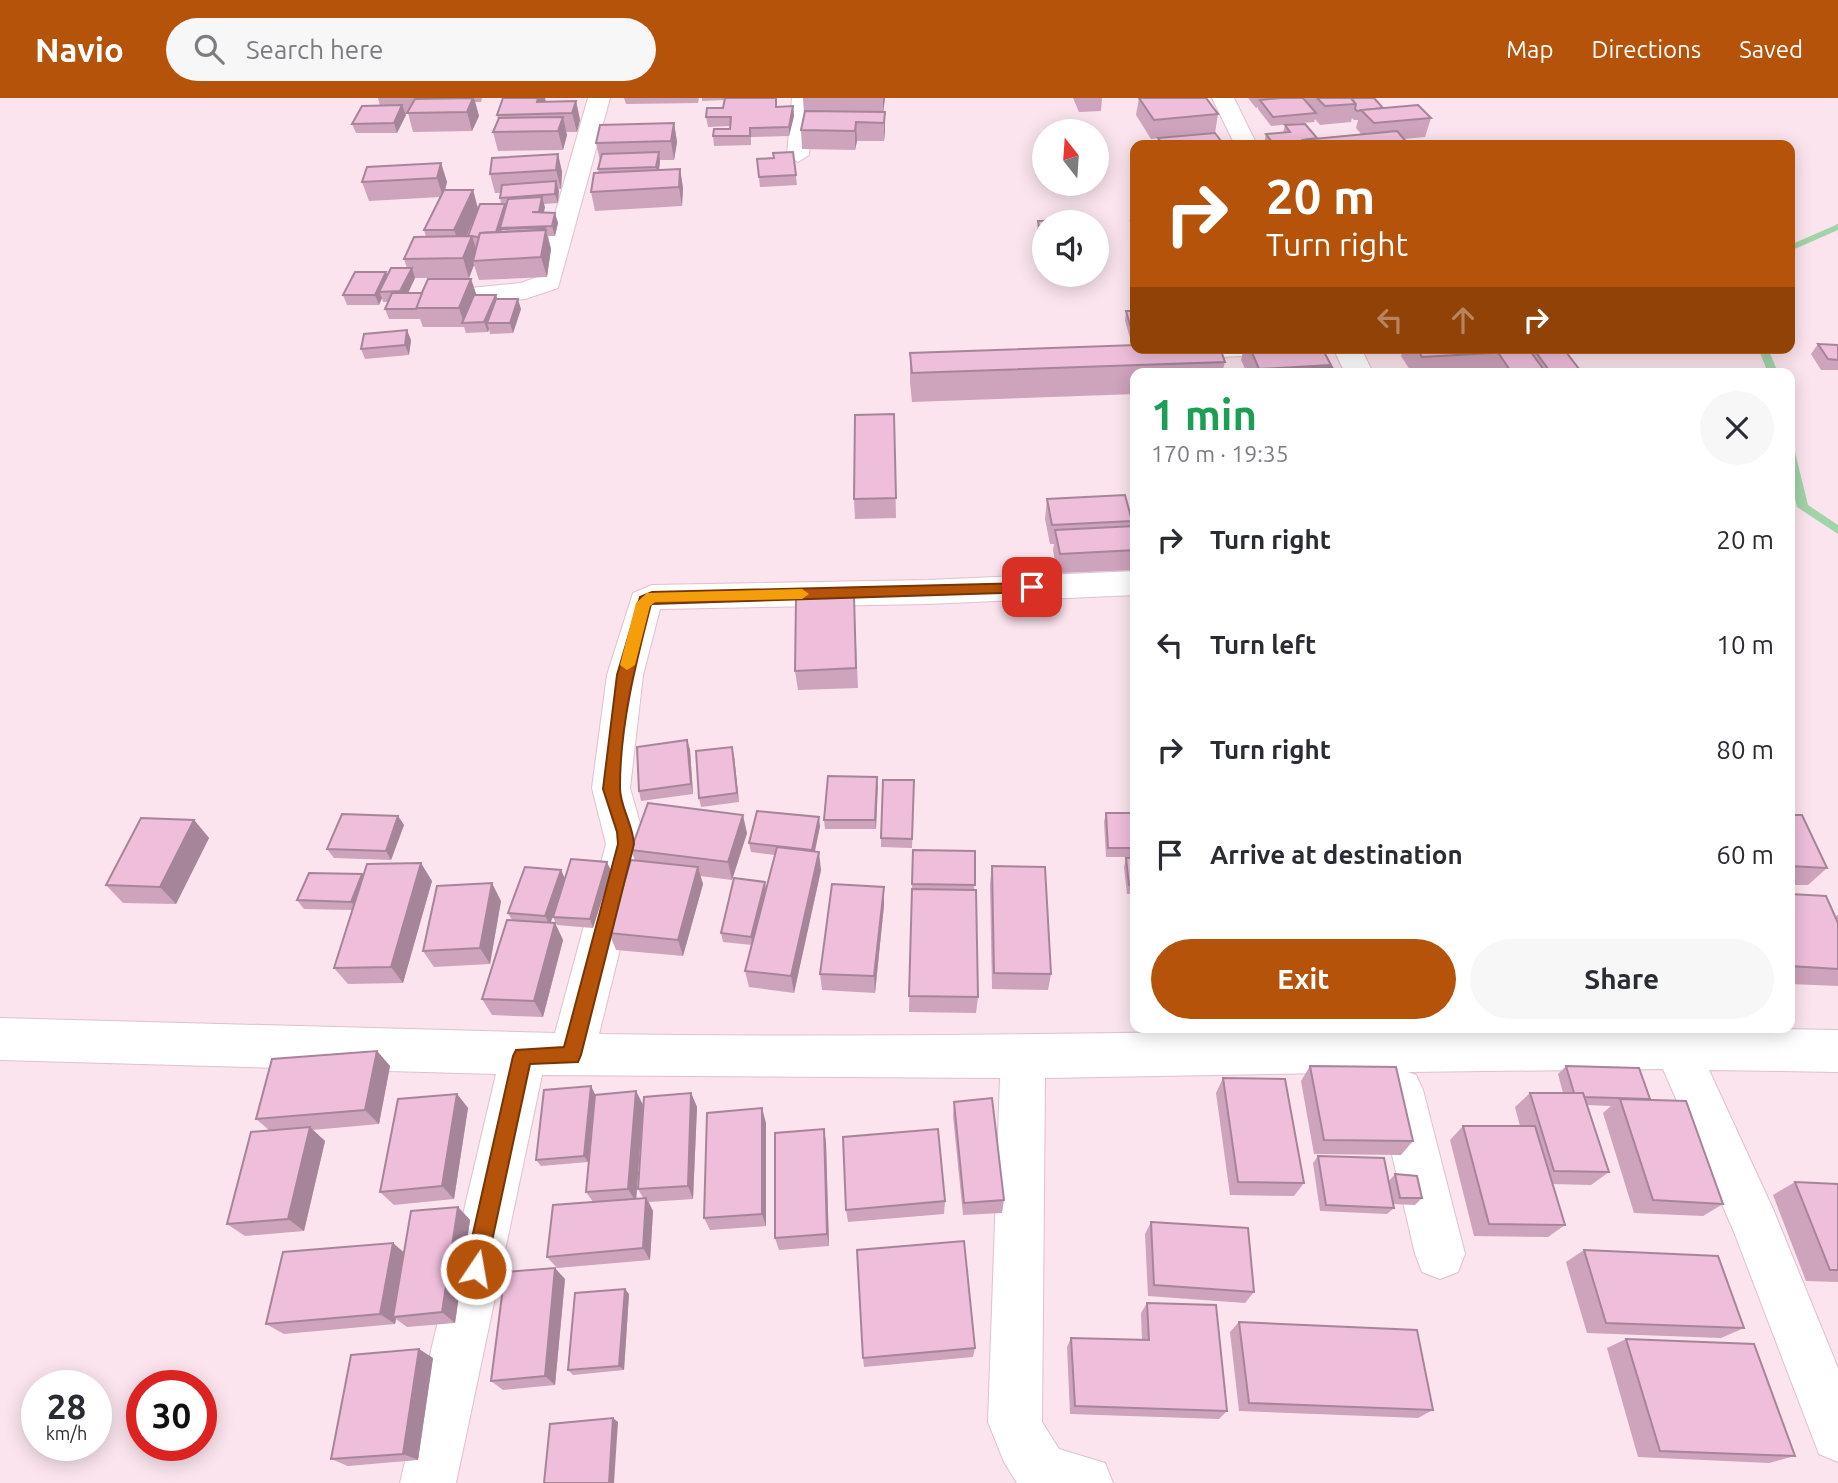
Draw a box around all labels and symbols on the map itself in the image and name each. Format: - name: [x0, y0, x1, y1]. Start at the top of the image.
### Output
- north arrow: [1032, 119, 1110, 196]
- pin: [1002, 557, 1062, 617]
- position arrow: [439, 1232, 513, 1306]
- speed limit sign: 30: [126, 1370, 217, 1461]

